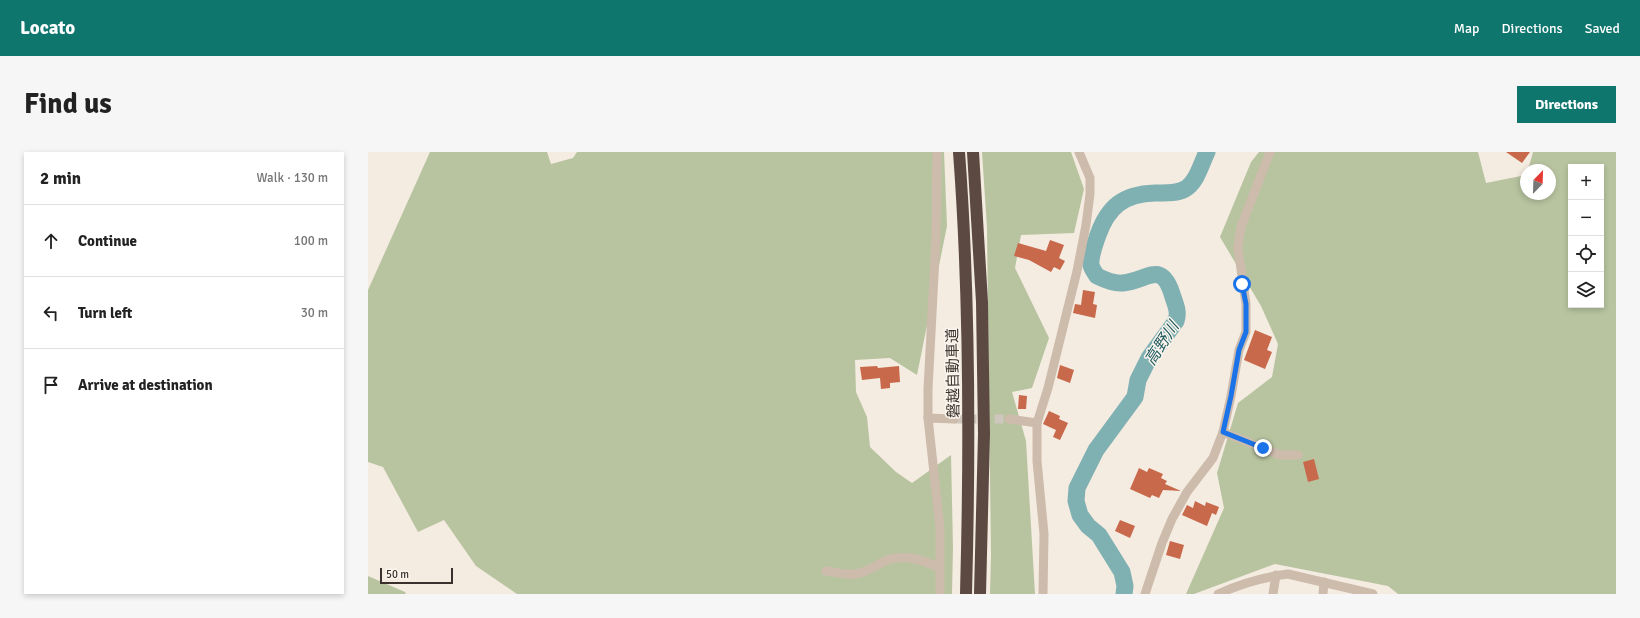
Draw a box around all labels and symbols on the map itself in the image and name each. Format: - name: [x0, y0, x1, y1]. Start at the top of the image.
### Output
- north arrow: [1520, 164, 1556, 200]
- route start: [1233, 275, 1251, 293]
- water label: 高野川: [1140, 316, 1184, 369]
- street label: 磐越自動車道: [943, 328, 963, 418]
- route end: [1254, 439, 1272, 457]
- scale bar: [380, 566, 453, 585]

